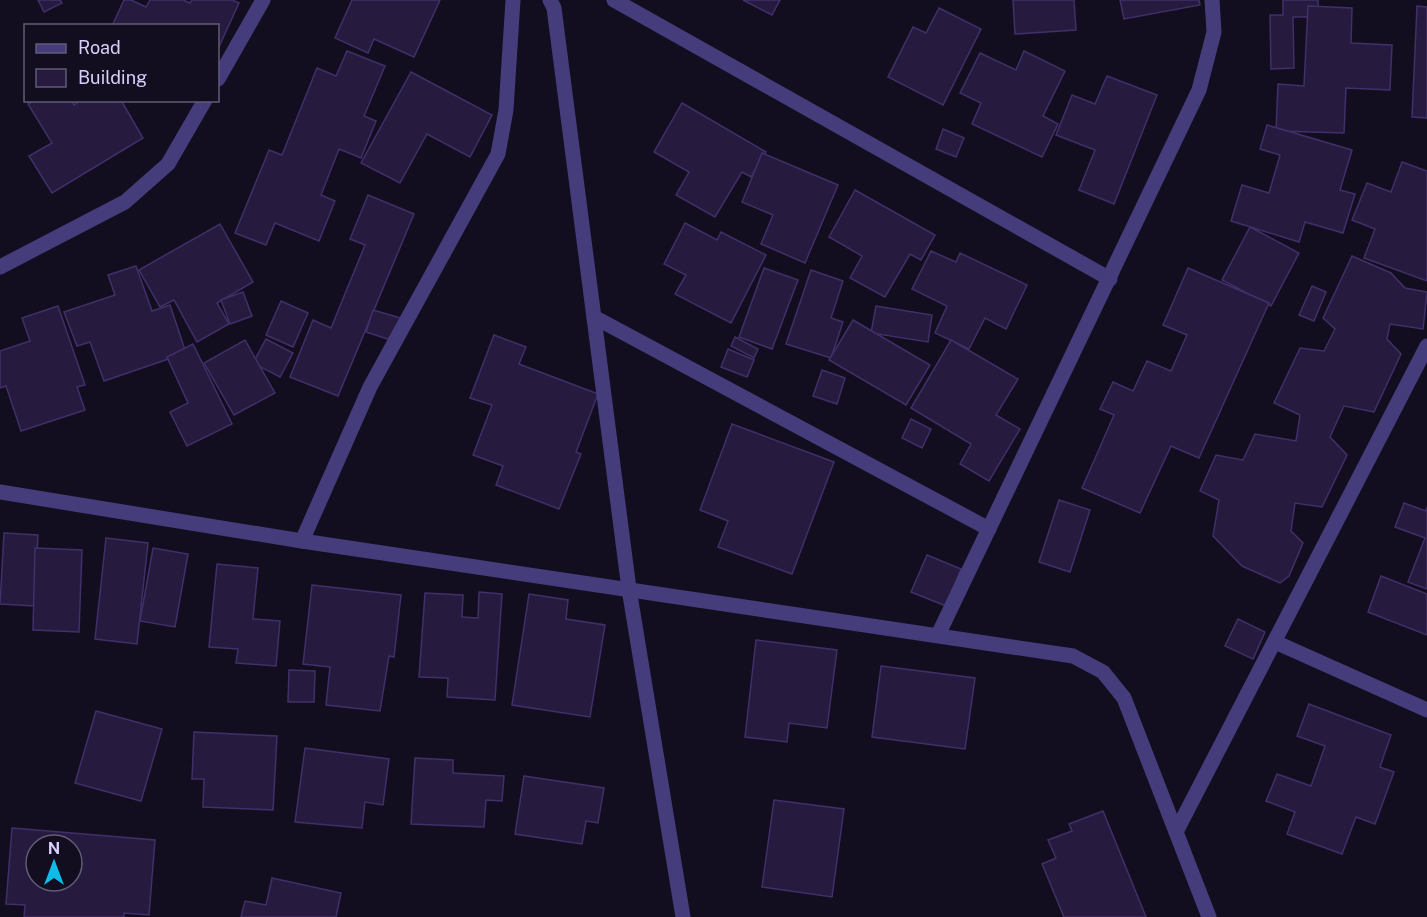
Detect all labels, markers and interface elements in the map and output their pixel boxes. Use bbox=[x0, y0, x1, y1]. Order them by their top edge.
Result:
legend bbox=[24, 24, 219, 102]
text: Road bbox=[78, 37, 121, 58]
text: Building bbox=[78, 67, 147, 88]
north arrow bbox=[24, 833, 84, 893]
text: N bbox=[48, 839, 60, 858]

